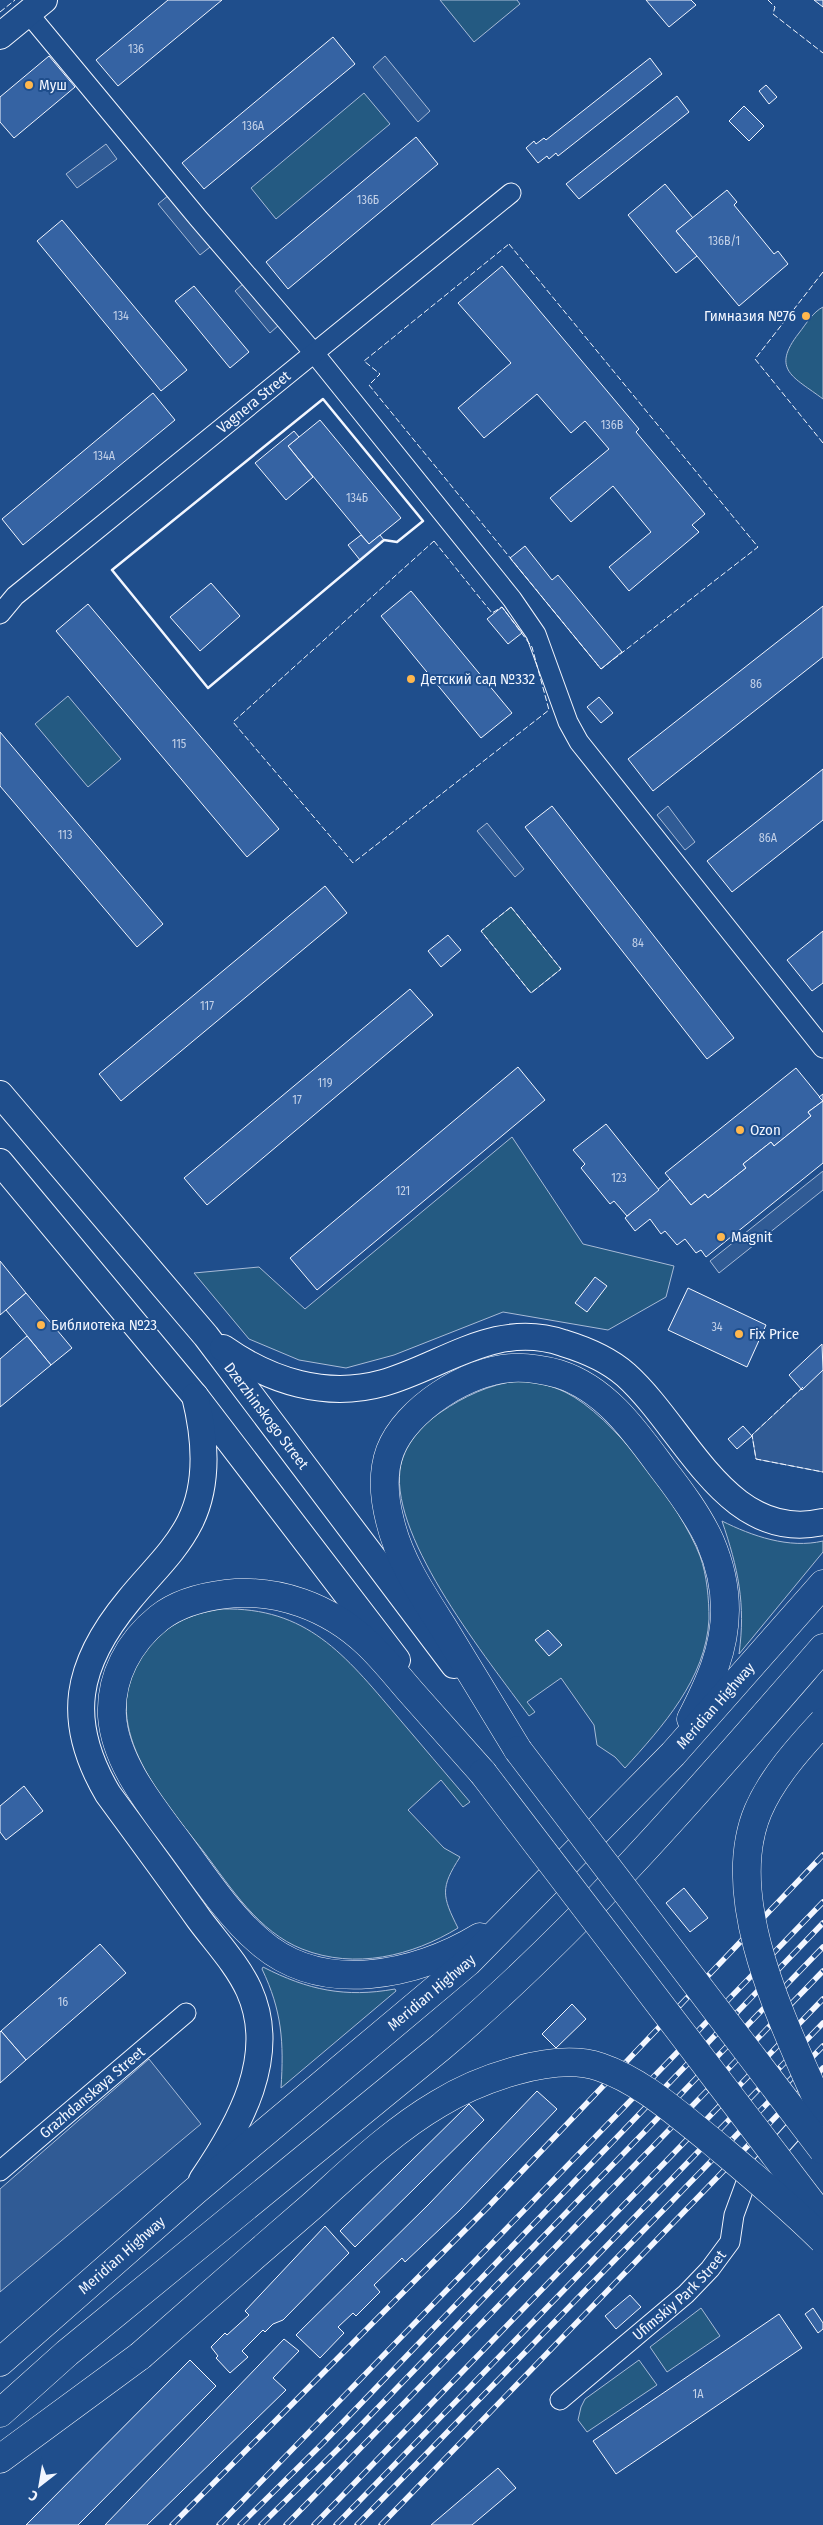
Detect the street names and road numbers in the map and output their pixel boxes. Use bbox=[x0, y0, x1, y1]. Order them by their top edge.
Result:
street label: Vagnera Street bbox=[213, 367, 294, 437]
street label: Dzerzhinskogo Street bbox=[220, 1359, 312, 1473]
street label: Meridian Highway bbox=[673, 1659, 759, 1753]
street label: Meridian Highway bbox=[384, 1951, 479, 2035]
street label: Grazhdanskaya Street bbox=[36, 2043, 149, 2142]
street label: Meridian Highway bbox=[75, 2212, 169, 2298]
street label: Ufimskiy Park Street bbox=[629, 2247, 730, 2344]

